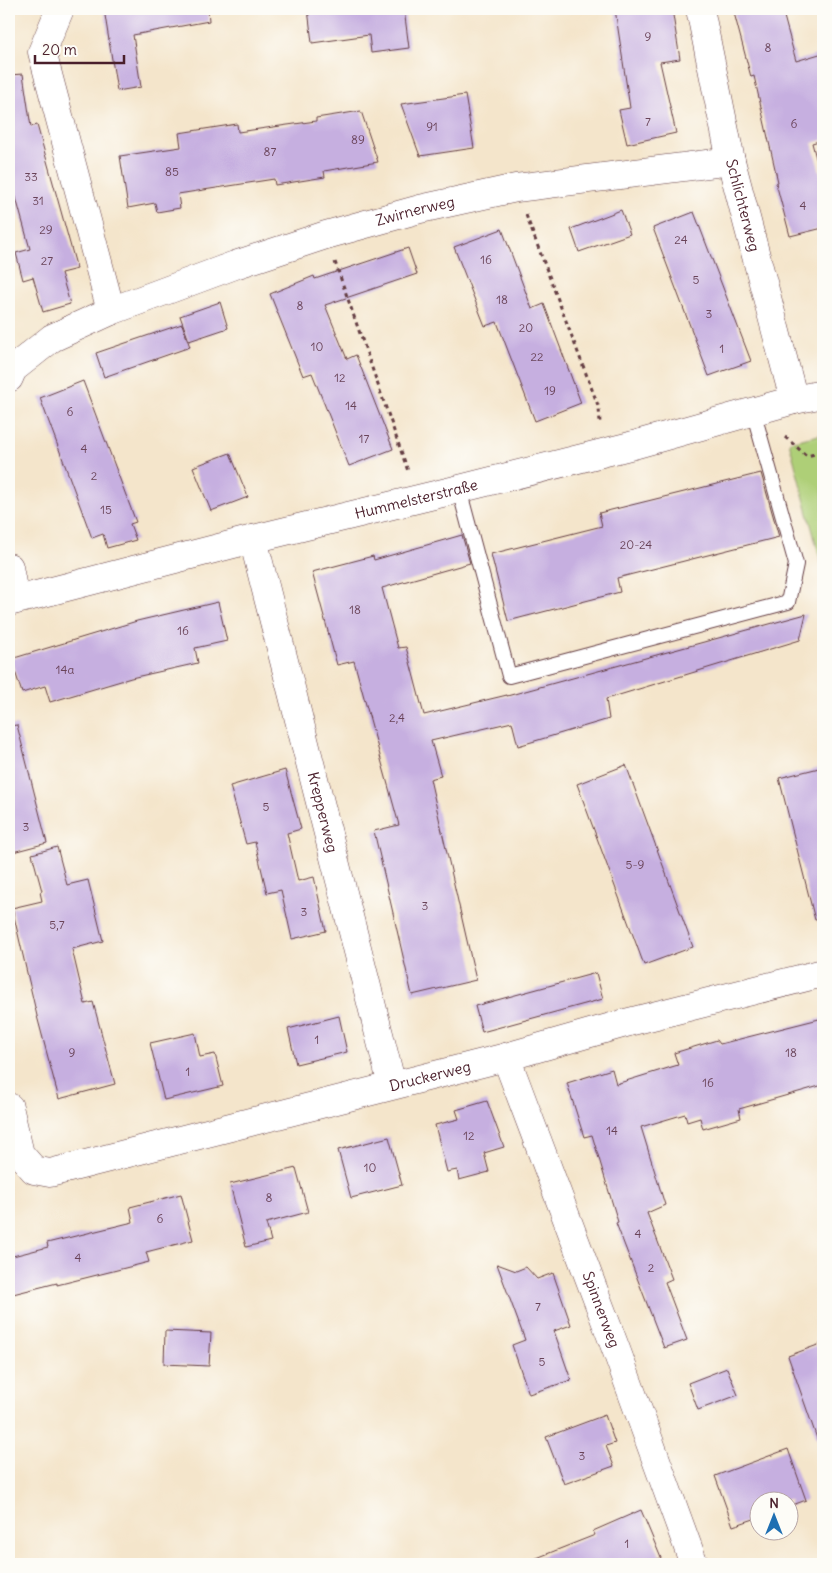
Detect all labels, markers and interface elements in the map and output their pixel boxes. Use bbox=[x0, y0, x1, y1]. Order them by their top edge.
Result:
house number: 9 bbox=[645, 29, 652, 44]
scale bar bbox=[35, 32, 124, 64]
text: 20 m bbox=[42, 40, 77, 59]
house number: 8 bbox=[765, 40, 772, 55]
house number: 7 bbox=[645, 114, 651, 129]
house number: 6 bbox=[791, 116, 798, 131]
house number: 91 bbox=[426, 119, 438, 134]
house number: 89 bbox=[351, 132, 365, 147]
house number: 87 bbox=[264, 144, 277, 159]
street label: Schlichterweg bbox=[722, 157, 764, 254]
house number: 85 bbox=[165, 164, 179, 179]
house number: 33 bbox=[24, 169, 38, 184]
street label: Zwirnerweg bbox=[374, 192, 456, 230]
house number: 31 bbox=[32, 193, 44, 208]
house number: 4 bbox=[800, 198, 807, 213]
house number: 29 bbox=[39, 222, 53, 237]
house number: 24 bbox=[674, 232, 688, 247]
house number: 16 bbox=[480, 252, 492, 267]
house number: 27 bbox=[41, 253, 53, 268]
house number: 5 bbox=[693, 272, 700, 287]
house number: 18 bbox=[496, 292, 508, 307]
house number: 8 bbox=[297, 298, 304, 313]
house number: 3 bbox=[706, 306, 713, 321]
house number: 20 bbox=[519, 320, 533, 335]
house number: 10 bbox=[311, 339, 323, 354]
house number: 1 bbox=[720, 341, 724, 356]
house number: 22 bbox=[530, 349, 544, 364]
house number: 12 bbox=[334, 370, 346, 385]
house number: 19 bbox=[544, 383, 556, 398]
house number: 14 bbox=[345, 398, 357, 413]
house number: 6 bbox=[67, 404, 74, 419]
house number: 17 bbox=[359, 431, 369, 446]
house number: 4 bbox=[81, 441, 88, 456]
house number: 2 bbox=[91, 468, 98, 483]
street label: Hummelsterstraße bbox=[353, 475, 480, 523]
house number: 15 bbox=[100, 502, 112, 517]
house number: 20-24 bbox=[620, 537, 652, 552]
house number: 18 bbox=[349, 602, 361, 617]
house number: 16 bbox=[177, 623, 189, 638]
house number: 14a bbox=[56, 662, 74, 677]
house number: 2,4 bbox=[389, 710, 405, 725]
street label: Krepperweg bbox=[304, 770, 342, 855]
house number: 5 bbox=[263, 799, 270, 814]
house number: 3 bbox=[23, 819, 30, 834]
house number: 5-9 bbox=[626, 857, 644, 872]
house number: 3 bbox=[422, 898, 429, 913]
house number: 3 bbox=[301, 904, 308, 919]
house number: 5,7 bbox=[49, 917, 65, 932]
house number: 1 bbox=[315, 1032, 319, 1047]
house number: 9 bbox=[69, 1045, 76, 1060]
house number: 18 bbox=[785, 1045, 797, 1060]
street label: Druckerweg bbox=[387, 1056, 473, 1095]
house number: 1 bbox=[186, 1064, 190, 1079]
house number: 16 bbox=[702, 1075, 714, 1090]
house number: 14 bbox=[606, 1123, 618, 1138]
house number: 12 bbox=[463, 1128, 475, 1143]
house number: 10 bbox=[364, 1160, 376, 1175]
house number: 8 bbox=[266, 1190, 273, 1205]
house number: 6 bbox=[157, 1211, 164, 1226]
house number: 4 bbox=[635, 1226, 642, 1241]
house number: 4 bbox=[75, 1250, 82, 1265]
house number: 2 bbox=[648, 1260, 655, 1275]
street label: Spinnerweg bbox=[579, 1269, 625, 1350]
house number: 7 bbox=[535, 1299, 541, 1314]
house number: 5 bbox=[539, 1354, 546, 1369]
house number: 3 bbox=[579, 1448, 586, 1463]
north arrow bbox=[750, 1490, 800, 1540]
text: N bbox=[769, 1494, 779, 1512]
house number: 1 bbox=[625, 1536, 629, 1551]

